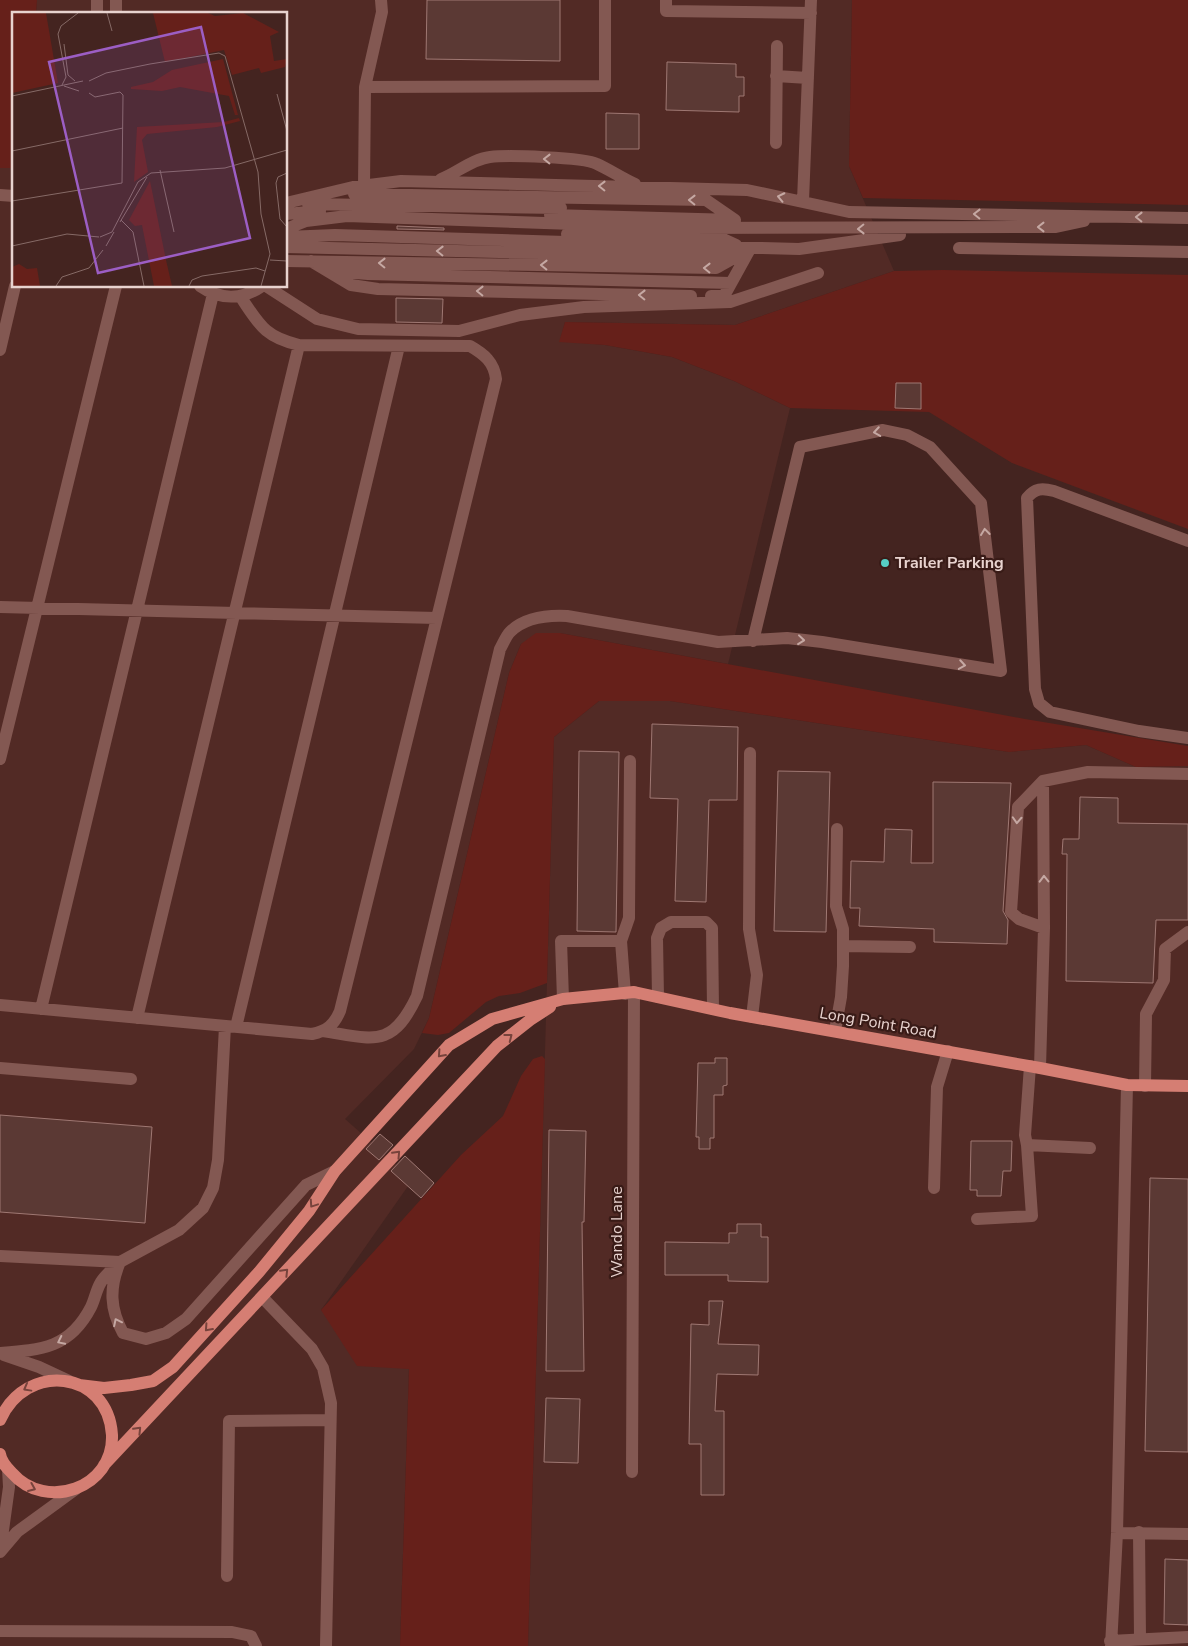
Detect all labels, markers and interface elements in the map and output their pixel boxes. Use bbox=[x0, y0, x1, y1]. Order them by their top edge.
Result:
inset map bbox=[12, 12, 288, 288]
one-way arrow bbox=[543, 153, 551, 164]
one-way arrow bbox=[597, 181, 605, 191]
one-way arrow bbox=[776, 192, 785, 203]
one-way arrow bbox=[688, 195, 696, 205]
one-way arrow bbox=[973, 209, 980, 219]
one-way arrow bbox=[1135, 212, 1143, 222]
one-way arrow bbox=[1037, 222, 1044, 232]
one-way arrow bbox=[857, 224, 864, 234]
one-way arrow bbox=[436, 246, 444, 256]
one-way arrow bbox=[378, 258, 386, 268]
one-way arrow bbox=[540, 260, 548, 271]
one-way arrow bbox=[703, 263, 710, 273]
one-way arrow bbox=[476, 286, 484, 297]
one-way arrow bbox=[638, 289, 646, 300]
one-way arrow bbox=[872, 426, 881, 436]
one-way arrow bbox=[980, 528, 991, 536]
place label: Trailer Parking bbox=[895, 552, 1004, 574]
marker: Trailer Parking bbox=[879, 557, 891, 569]
one-way arrow bbox=[798, 634, 806, 645]
one-way arrow bbox=[957, 659, 966, 669]
one-way arrow bbox=[1011, 816, 1022, 824]
one-way arrow bbox=[1039, 875, 1049, 882]
street label: Long Point Road bbox=[818, 1002, 938, 1044]
one-way arrow bbox=[503, 1033, 512, 1042]
one-way arrow bbox=[438, 1049, 447, 1058]
one-way arrow bbox=[391, 1151, 400, 1160]
street label: Wando Lane bbox=[606, 1186, 628, 1278]
one-way arrow bbox=[310, 1198, 319, 1208]
one-way arrow bbox=[279, 1269, 288, 1278]
one-way arrow bbox=[113, 1318, 123, 1327]
one-way arrow bbox=[205, 1323, 214, 1332]
one-way arrow bbox=[57, 1335, 66, 1345]
one-way arrow bbox=[23, 1382, 32, 1392]
one-way arrow bbox=[133, 1426, 142, 1435]
one-way arrow bbox=[27, 1482, 36, 1492]

